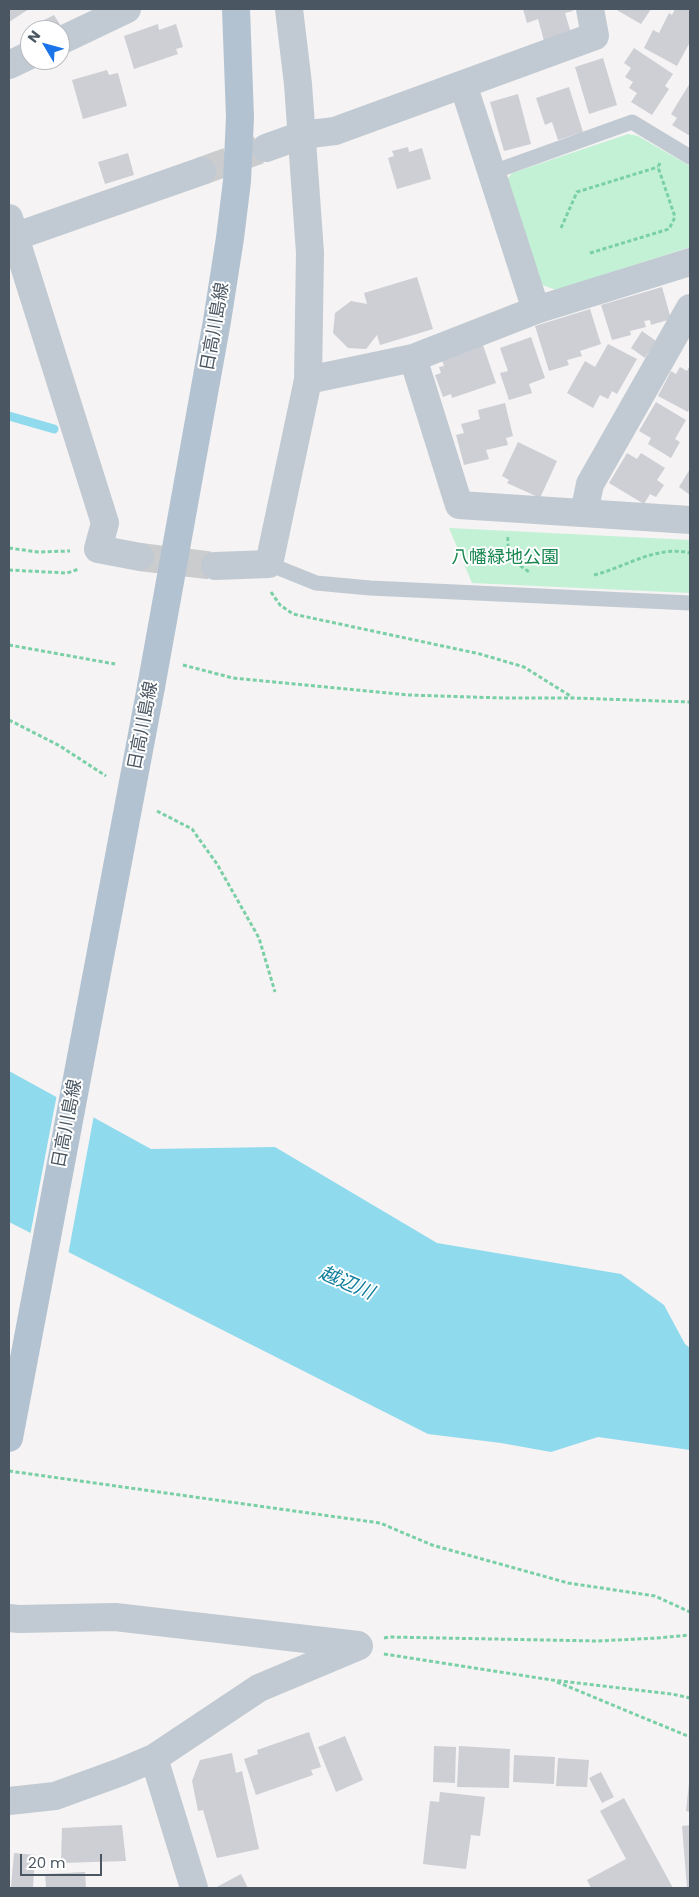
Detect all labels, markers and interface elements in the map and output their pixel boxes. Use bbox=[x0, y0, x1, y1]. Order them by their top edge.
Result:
north arrow bbox=[20, 20, 70, 70]
text: N bbox=[23, 26, 45, 47]
street label: 日高川島線 bbox=[198, 281, 234, 373]
park label: 八幡緑地公園 bbox=[451, 547, 559, 569]
street label: 日高川島線 bbox=[125, 680, 163, 772]
street label: 日高川島線 bbox=[49, 1078, 87, 1170]
water label: 越辺川 bbox=[315, 1262, 377, 1306]
scale bar bbox=[22, 1844, 105, 1876]
text: 20 m bbox=[28, 1852, 66, 1873]

